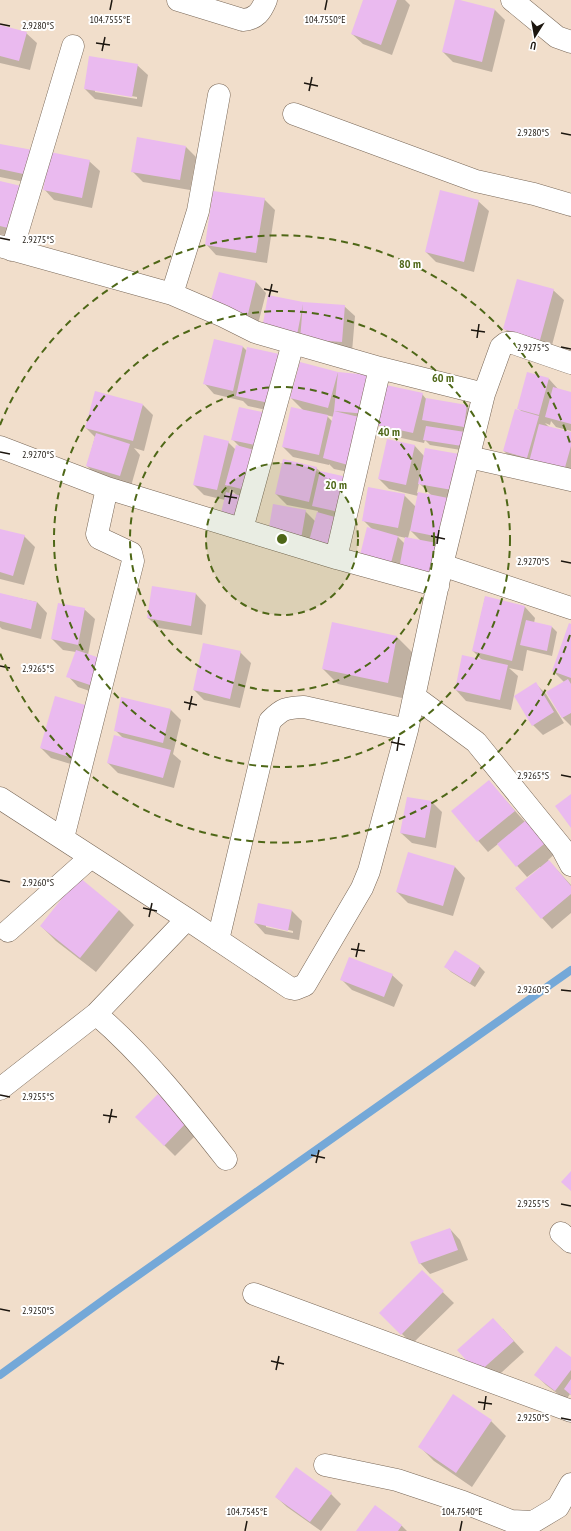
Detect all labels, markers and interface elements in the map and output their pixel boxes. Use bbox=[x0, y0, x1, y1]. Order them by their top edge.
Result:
text: 104.7555°E bbox=[90, 13, 131, 26]
text: 104.7550°E bbox=[305, 13, 346, 26]
north arrow bbox=[515, 16, 555, 56]
text: 2.9280°S bbox=[22, 19, 54, 32]
text: U bbox=[529, 38, 537, 53]
text: 2.9280°S bbox=[517, 126, 549, 139]
text: 2.9275°S bbox=[22, 233, 54, 246]
text: 80 m bbox=[399, 256, 421, 271]
text: 2.9275°S bbox=[517, 341, 549, 354]
text: 60 m bbox=[432, 370, 454, 385]
text: 40 m bbox=[378, 424, 400, 439]
text: 2.9270°S bbox=[22, 448, 54, 461]
text: 20 m bbox=[325, 477, 347, 492]
centre of rings bbox=[275, 532, 289, 546]
text: 2.9270°S bbox=[517, 555, 549, 568]
text: 2.9265°S bbox=[22, 662, 54, 675]
text: 2.9265°S bbox=[517, 769, 549, 782]
text: 2.9260°S bbox=[22, 876, 54, 889]
text: 2.9260°S bbox=[517, 983, 549, 996]
text: 2.9255°S bbox=[22, 1090, 54, 1103]
text: 2.9255°S bbox=[517, 1197, 549, 1210]
text: 2.9250°S bbox=[22, 1304, 54, 1317]
text: 2.9250°S bbox=[517, 1411, 549, 1424]
text: 104.7545°E bbox=[227, 1505, 268, 1518]
text: 104.7540°E bbox=[442, 1505, 483, 1518]

